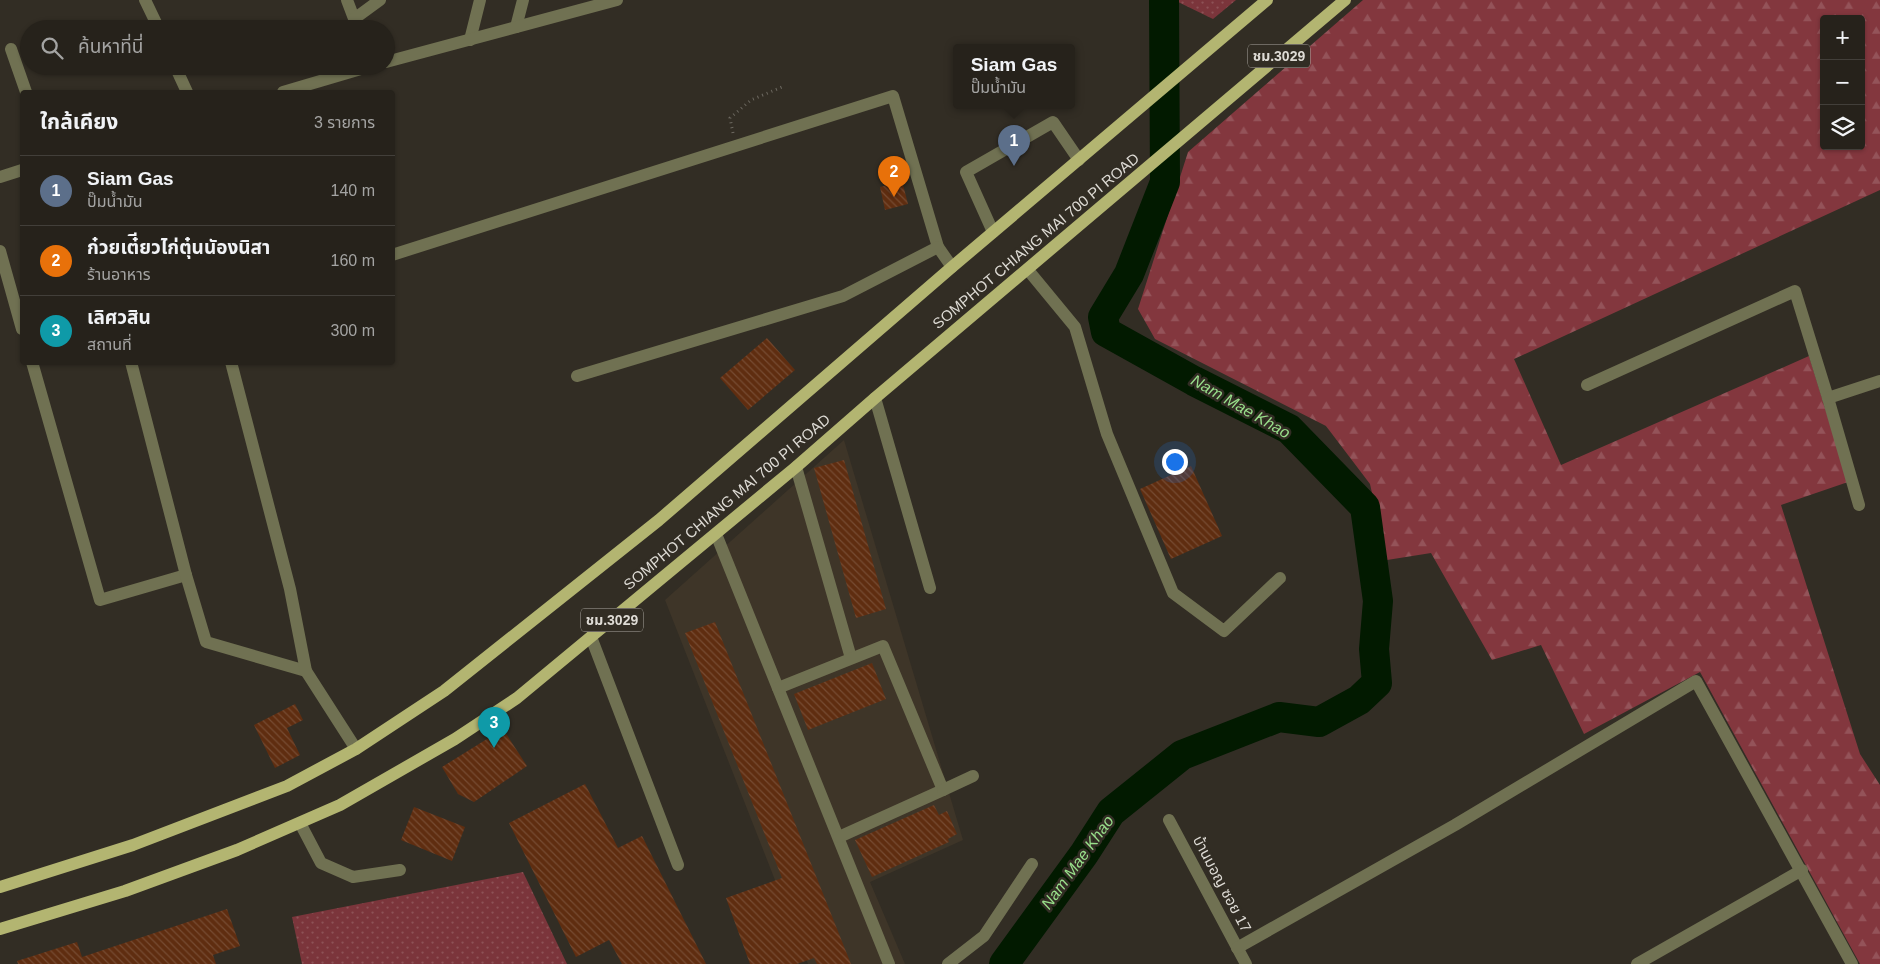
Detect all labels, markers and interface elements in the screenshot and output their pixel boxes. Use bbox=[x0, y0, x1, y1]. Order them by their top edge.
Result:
map controls bbox=[1820, 15, 1865, 150]
button: + bbox=[1820, 15, 1865, 60]
search box bbox=[20, 20, 395, 75]
icon: search bbox=[38, 34, 66, 62]
text: ค้นหาที่นี่ bbox=[78, 36, 143, 57]
popup bbox=[953, 44, 1075, 109]
road number: ชม.3029 bbox=[1248, 44, 1310, 68]
text: Siam Gas bbox=[971, 54, 1057, 75]
button: − bbox=[1820, 60, 1865, 105]
text: ปั๊มน้ำมัน bbox=[971, 79, 1026, 96]
button: layers bbox=[1820, 105, 1865, 150]
text: ใกล้เคียง bbox=[40, 110, 118, 133]
text: 3 รายการ bbox=[314, 114, 375, 131]
pin: 1 bbox=[998, 125, 1030, 166]
street label: SOMPHOT CHIANG MAI 700 PI ROAD bbox=[929, 149, 1142, 332]
pin: 2 bbox=[878, 156, 910, 197]
text: Siam Gas bbox=[87, 168, 174, 189]
text: 1 bbox=[52, 182, 60, 199]
text: 140 m bbox=[331, 182, 375, 199]
text: ปั๊มน้ำมัน bbox=[87, 193, 142, 210]
text: ก๋วยเต๋ียวไก่ตุ๋นนัองนิสา bbox=[87, 237, 270, 258]
text: 2 bbox=[52, 252, 60, 269]
text: 160 m bbox=[331, 252, 375, 269]
text: ร้านอาหาร bbox=[87, 266, 151, 283]
text: เลิศวสิน bbox=[87, 307, 151, 328]
text: 3 bbox=[52, 322, 60, 339]
text: 300 m bbox=[331, 322, 375, 339]
text: สถานที่ bbox=[87, 336, 132, 353]
water label: Nam Mae Khao bbox=[1188, 371, 1293, 442]
street label: SOMPHOT CHIANG MAI 700 PI ROAD bbox=[620, 410, 833, 593]
your location bbox=[1162, 449, 1188, 475]
road number: ชม.3029 bbox=[581, 608, 643, 632]
pin: 3 bbox=[478, 707, 510, 748]
water label: Nam Mae Khao bbox=[1038, 812, 1117, 912]
street label: บ้านมอญ ซอย 17 bbox=[1190, 833, 1255, 935]

